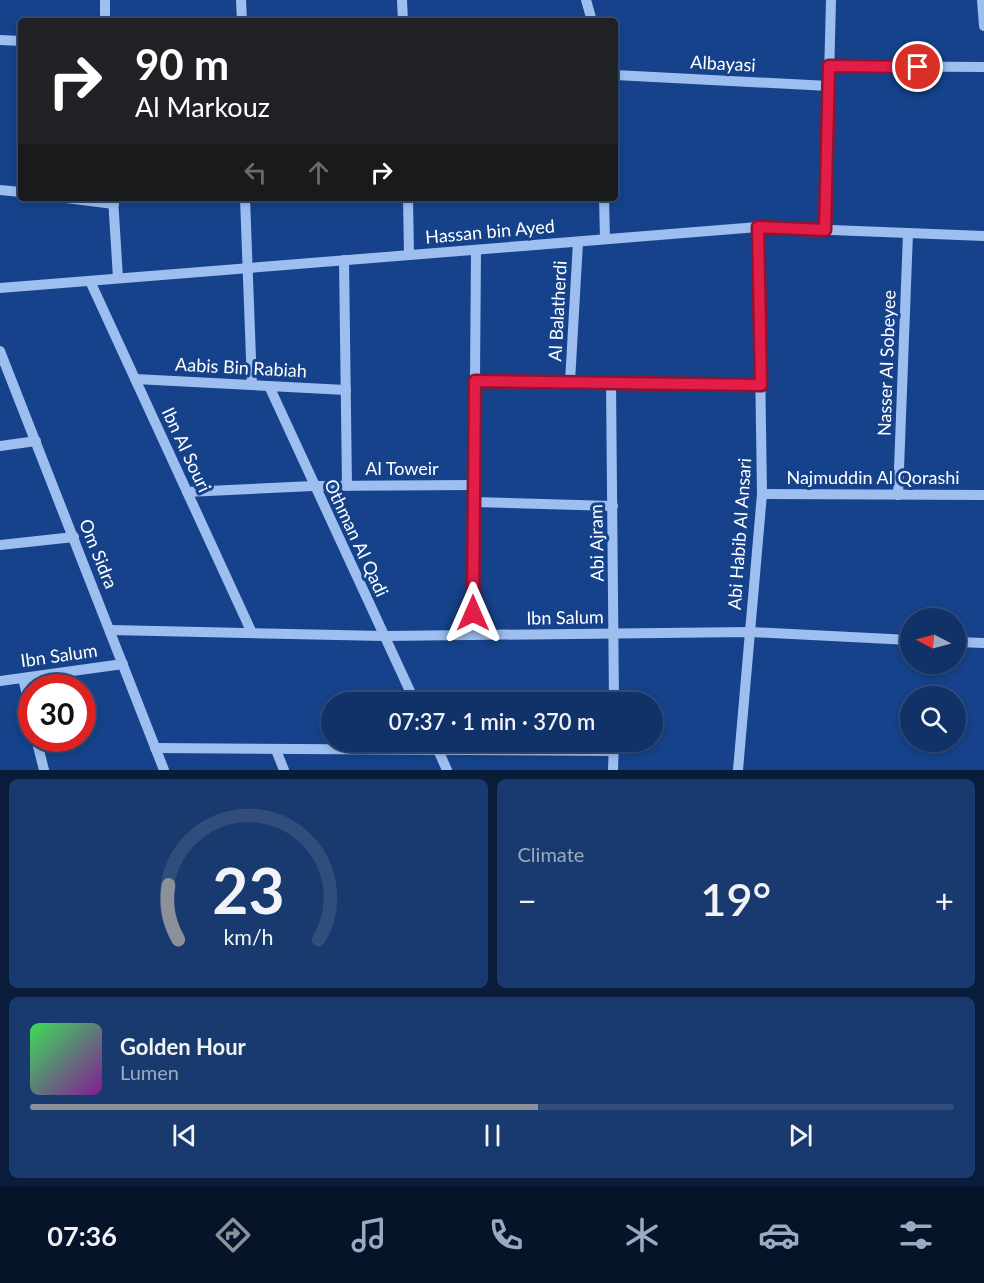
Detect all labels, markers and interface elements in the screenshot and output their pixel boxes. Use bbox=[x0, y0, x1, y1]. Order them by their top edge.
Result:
text: 90 m bbox=[135, 39, 229, 89]
pin bbox=[892, 41, 943, 92]
icon: right bbox=[36, 42, 114, 120]
street label: Albayasi bbox=[690, 50, 756, 76]
icon: arrive bbox=[901, 50, 934, 83]
text: Al Markouz bbox=[135, 90, 270, 123]
icon: left bbox=[239, 156, 272, 189]
icon: ahead bbox=[302, 156, 335, 189]
icon: right bbox=[365, 156, 398, 189]
street label: Hassan bin Ayed bbox=[424, 214, 556, 248]
street label: Al Balatherdi bbox=[543, 260, 571, 362]
street label: Nasser Al Sobeyee bbox=[872, 290, 900, 436]
street label: Aabis Bin Rabiah bbox=[175, 353, 307, 381]
street label: Ibn Al Souri bbox=[158, 404, 216, 495]
street label: Al Toweir bbox=[365, 457, 439, 479]
street label: Abi Habib Al Ansari bbox=[723, 457, 755, 611]
street label: Najmuddin Al Qorashi bbox=[786, 466, 960, 488]
street label: Othman Al Qadi bbox=[320, 475, 394, 600]
street label: Abi Ajram bbox=[584, 504, 608, 582]
street label: Om Sidra bbox=[75, 516, 123, 592]
position arrow bbox=[441, 581, 505, 645]
street label: Ibn Salum bbox=[526, 605, 604, 629]
north arrow bbox=[900, 608, 966, 674]
map controls bbox=[900, 608, 966, 752]
street label: Ibn Salum bbox=[19, 639, 99, 671]
speed limit sign: 30 bbox=[18, 674, 96, 752]
button: search bbox=[900, 686, 966, 752]
text: 07:37 · 1 min · 370 m bbox=[389, 708, 595, 735]
text: Climate bbox=[518, 842, 584, 866]
text: 23 bbox=[212, 852, 284, 927]
text: 19° bbox=[700, 872, 771, 926]
text: − bbox=[518, 880, 537, 920]
text: + bbox=[935, 880, 954, 920]
text: km/h bbox=[223, 925, 273, 951]
text: Golden Hour bbox=[120, 1033, 246, 1060]
text: Lumen bbox=[120, 1060, 179, 1084]
icon: previous bbox=[168, 1119, 201, 1152]
icon: pause bbox=[476, 1119, 509, 1152]
icon: next bbox=[784, 1119, 817, 1152]
icon: directions bbox=[212, 1214, 254, 1256]
icon: music bbox=[348, 1214, 390, 1256]
icon: phone bbox=[485, 1214, 527, 1256]
icon: climate bbox=[621, 1214, 663, 1256]
icon: car bbox=[758, 1214, 800, 1256]
icon: filters bbox=[895, 1214, 937, 1256]
text: 07:36 bbox=[47, 1219, 117, 1252]

